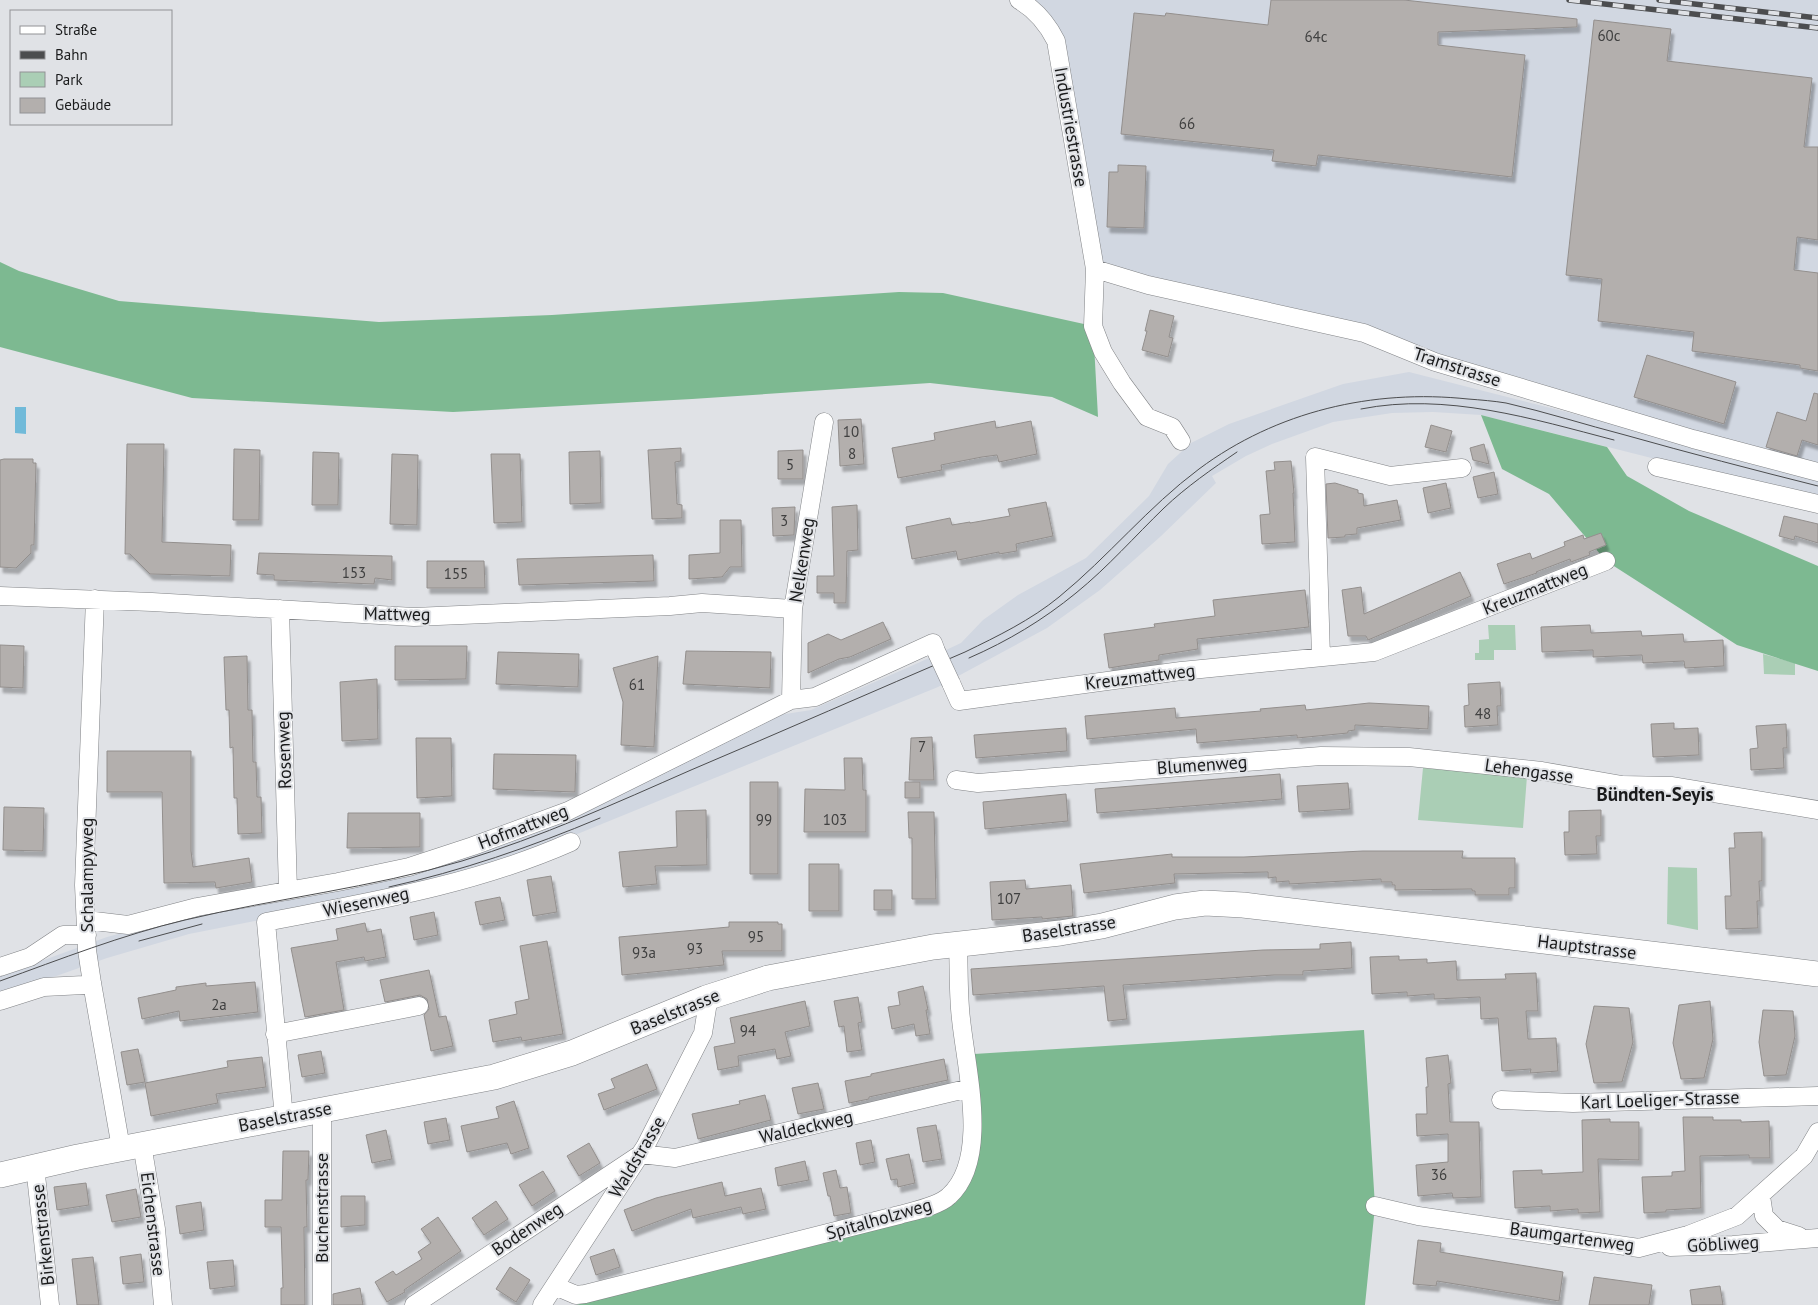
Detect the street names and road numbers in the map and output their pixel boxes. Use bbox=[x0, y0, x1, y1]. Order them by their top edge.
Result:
street label: Industriestrasse bbox=[1050, 65, 1093, 189]
street label: Tramstrasse bbox=[1410, 342, 1504, 391]
street label: Nelkenweg bbox=[783, 516, 820, 604]
street label: Kreuzmattweg bbox=[1479, 557, 1591, 620]
street label: Mattweg bbox=[363, 601, 431, 626]
street label: Kreuzmattweg bbox=[1084, 658, 1196, 695]
street label: Rosenweg bbox=[271, 711, 296, 789]
street label: Blumenweg bbox=[1156, 750, 1248, 779]
street label: Lehengasse bbox=[1483, 753, 1575, 788]
street label: Hofmattweg bbox=[475, 799, 571, 854]
street label: Schalampyweg bbox=[75, 818, 98, 932]
street label: Wiesenweg bbox=[321, 881, 411, 922]
street label: Baselstrasse bbox=[1020, 910, 1117, 947]
street label: Hauptstrasse bbox=[1536, 929, 1638, 964]
street label: Baselstrasse bbox=[627, 983, 723, 1040]
street label: Karl Loeliger-Strasse bbox=[1580, 1085, 1740, 1114]
street label: Baselstrasse bbox=[236, 1096, 333, 1137]
street label: Waldeckweg bbox=[757, 1105, 855, 1148]
street label: Waldstrasse bbox=[603, 1112, 670, 1202]
street label: Buchenstrasse bbox=[310, 1153, 333, 1263]
street label: Eichenstrasse bbox=[136, 1171, 171, 1277]
street label: Birkenstrasse bbox=[26, 1183, 59, 1287]
street label: Spitalholzweg bbox=[823, 1192, 934, 1245]
street label: Bodenweg bbox=[487, 1197, 567, 1261]
street label: Baumgartenweg bbox=[1508, 1216, 1636, 1257]
street label: Göbliweg bbox=[1686, 1230, 1760, 1257]

